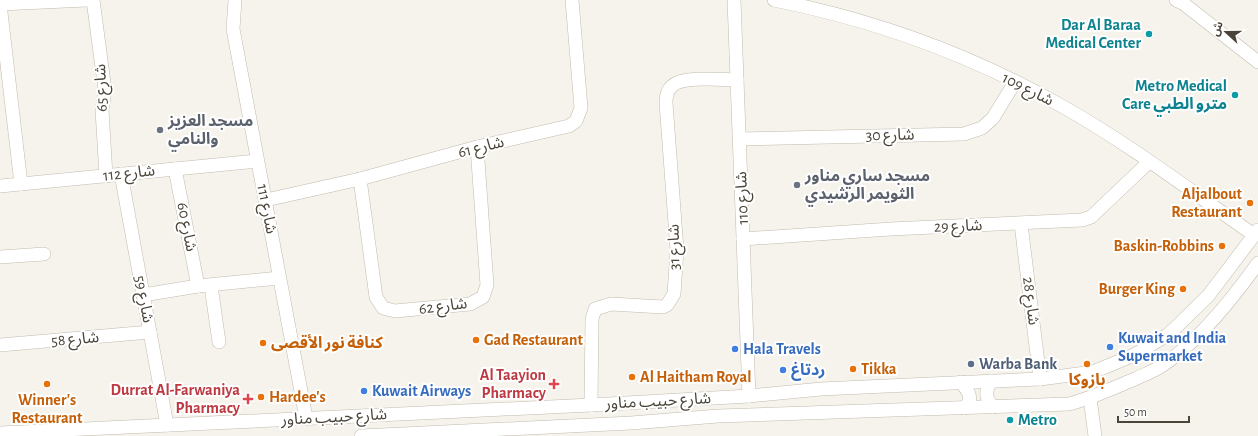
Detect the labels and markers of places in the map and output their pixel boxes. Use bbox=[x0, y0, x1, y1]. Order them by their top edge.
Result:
place label: Dar Al Baraa Medical Center bbox=[1046, 17, 1141, 51]
marker: Dar Al Baraa Medical Center bbox=[1144, 29, 1154, 39]
place label: Metro Medical Care مترو الطبي bbox=[1122, 78, 1227, 117]
marker: Metro Medical Care مترو الطبي bbox=[1230, 90, 1240, 100]
place label: مسجد العزيز والنامي bbox=[167, 113, 253, 152]
marker: مسجد العزيز والنامي bbox=[155, 125, 165, 135]
place label: مسجد ساري مناور الثويمر الرشيدي bbox=[804, 168, 930, 207]
marker: مسجد ساري مناور الثويمر الرشيدي bbox=[792, 180, 802, 190]
place label: Aljalbout Restaurant bbox=[1171, 186, 1243, 220]
marker: Aljalbout Restaurant bbox=[1245, 198, 1255, 208]
place label: Baskin-Robbins bbox=[1114, 238, 1214, 254]
marker: Baskin-Robbins bbox=[1217, 241, 1227, 251]
place label: Burger King bbox=[1099, 281, 1176, 297]
marker: Burger King bbox=[1178, 284, 1188, 294]
place label: Kuwait and India Supermarket bbox=[1118, 330, 1227, 364]
place label: Gad Restaurant bbox=[484, 332, 583, 348]
place label: كنافة نور الأقصى bbox=[271, 334, 383, 352]
marker: Gad Restaurant bbox=[471, 335, 481, 345]
marker: كنافة نور الأقصى bbox=[258, 338, 268, 348]
place label: Hala Travels bbox=[743, 341, 821, 357]
marker: Kuwait and India Supermarket bbox=[1105, 342, 1115, 352]
marker: Hala Travels bbox=[730, 344, 740, 354]
place label: Warba Bank bbox=[979, 356, 1057, 372]
marker: Warba Bank bbox=[966, 359, 976, 369]
marker: بازوكا bbox=[1082, 359, 1092, 369]
place label: ردتاغ bbox=[791, 361, 825, 381]
place label: Tikka bbox=[861, 361, 897, 377]
marker: Tikka bbox=[848, 364, 858, 374]
marker: ردتاغ bbox=[778, 365, 788, 375]
place label: Al Taayion Pharmacy bbox=[480, 367, 547, 402]
place label: Al Haitham Royal bbox=[640, 369, 751, 386]
marker: Al Haitham Royal bbox=[627, 372, 637, 382]
place label: بازوكا bbox=[1068, 372, 1106, 389]
marker: Winner's Restaurant bbox=[42, 379, 52, 389]
marker: Al Taayion Pharmacy bbox=[549, 379, 559, 389]
place label: Durrat Al-Farwaniya Pharmacy bbox=[110, 382, 241, 417]
place label: Kuwait Airways bbox=[372, 383, 471, 400]
marker: Kuwait Airways bbox=[359, 386, 369, 396]
place label: Hardee's bbox=[269, 389, 326, 405]
place label: Winner's Restaurant bbox=[12, 392, 83, 426]
marker: Hardee's bbox=[256, 392, 266, 402]
marker: Durrat Al-Farwaniya Pharmacy bbox=[243, 394, 253, 404]
place label: Metro bbox=[1018, 412, 1057, 428]
marker: Metro bbox=[1005, 415, 1015, 425]

